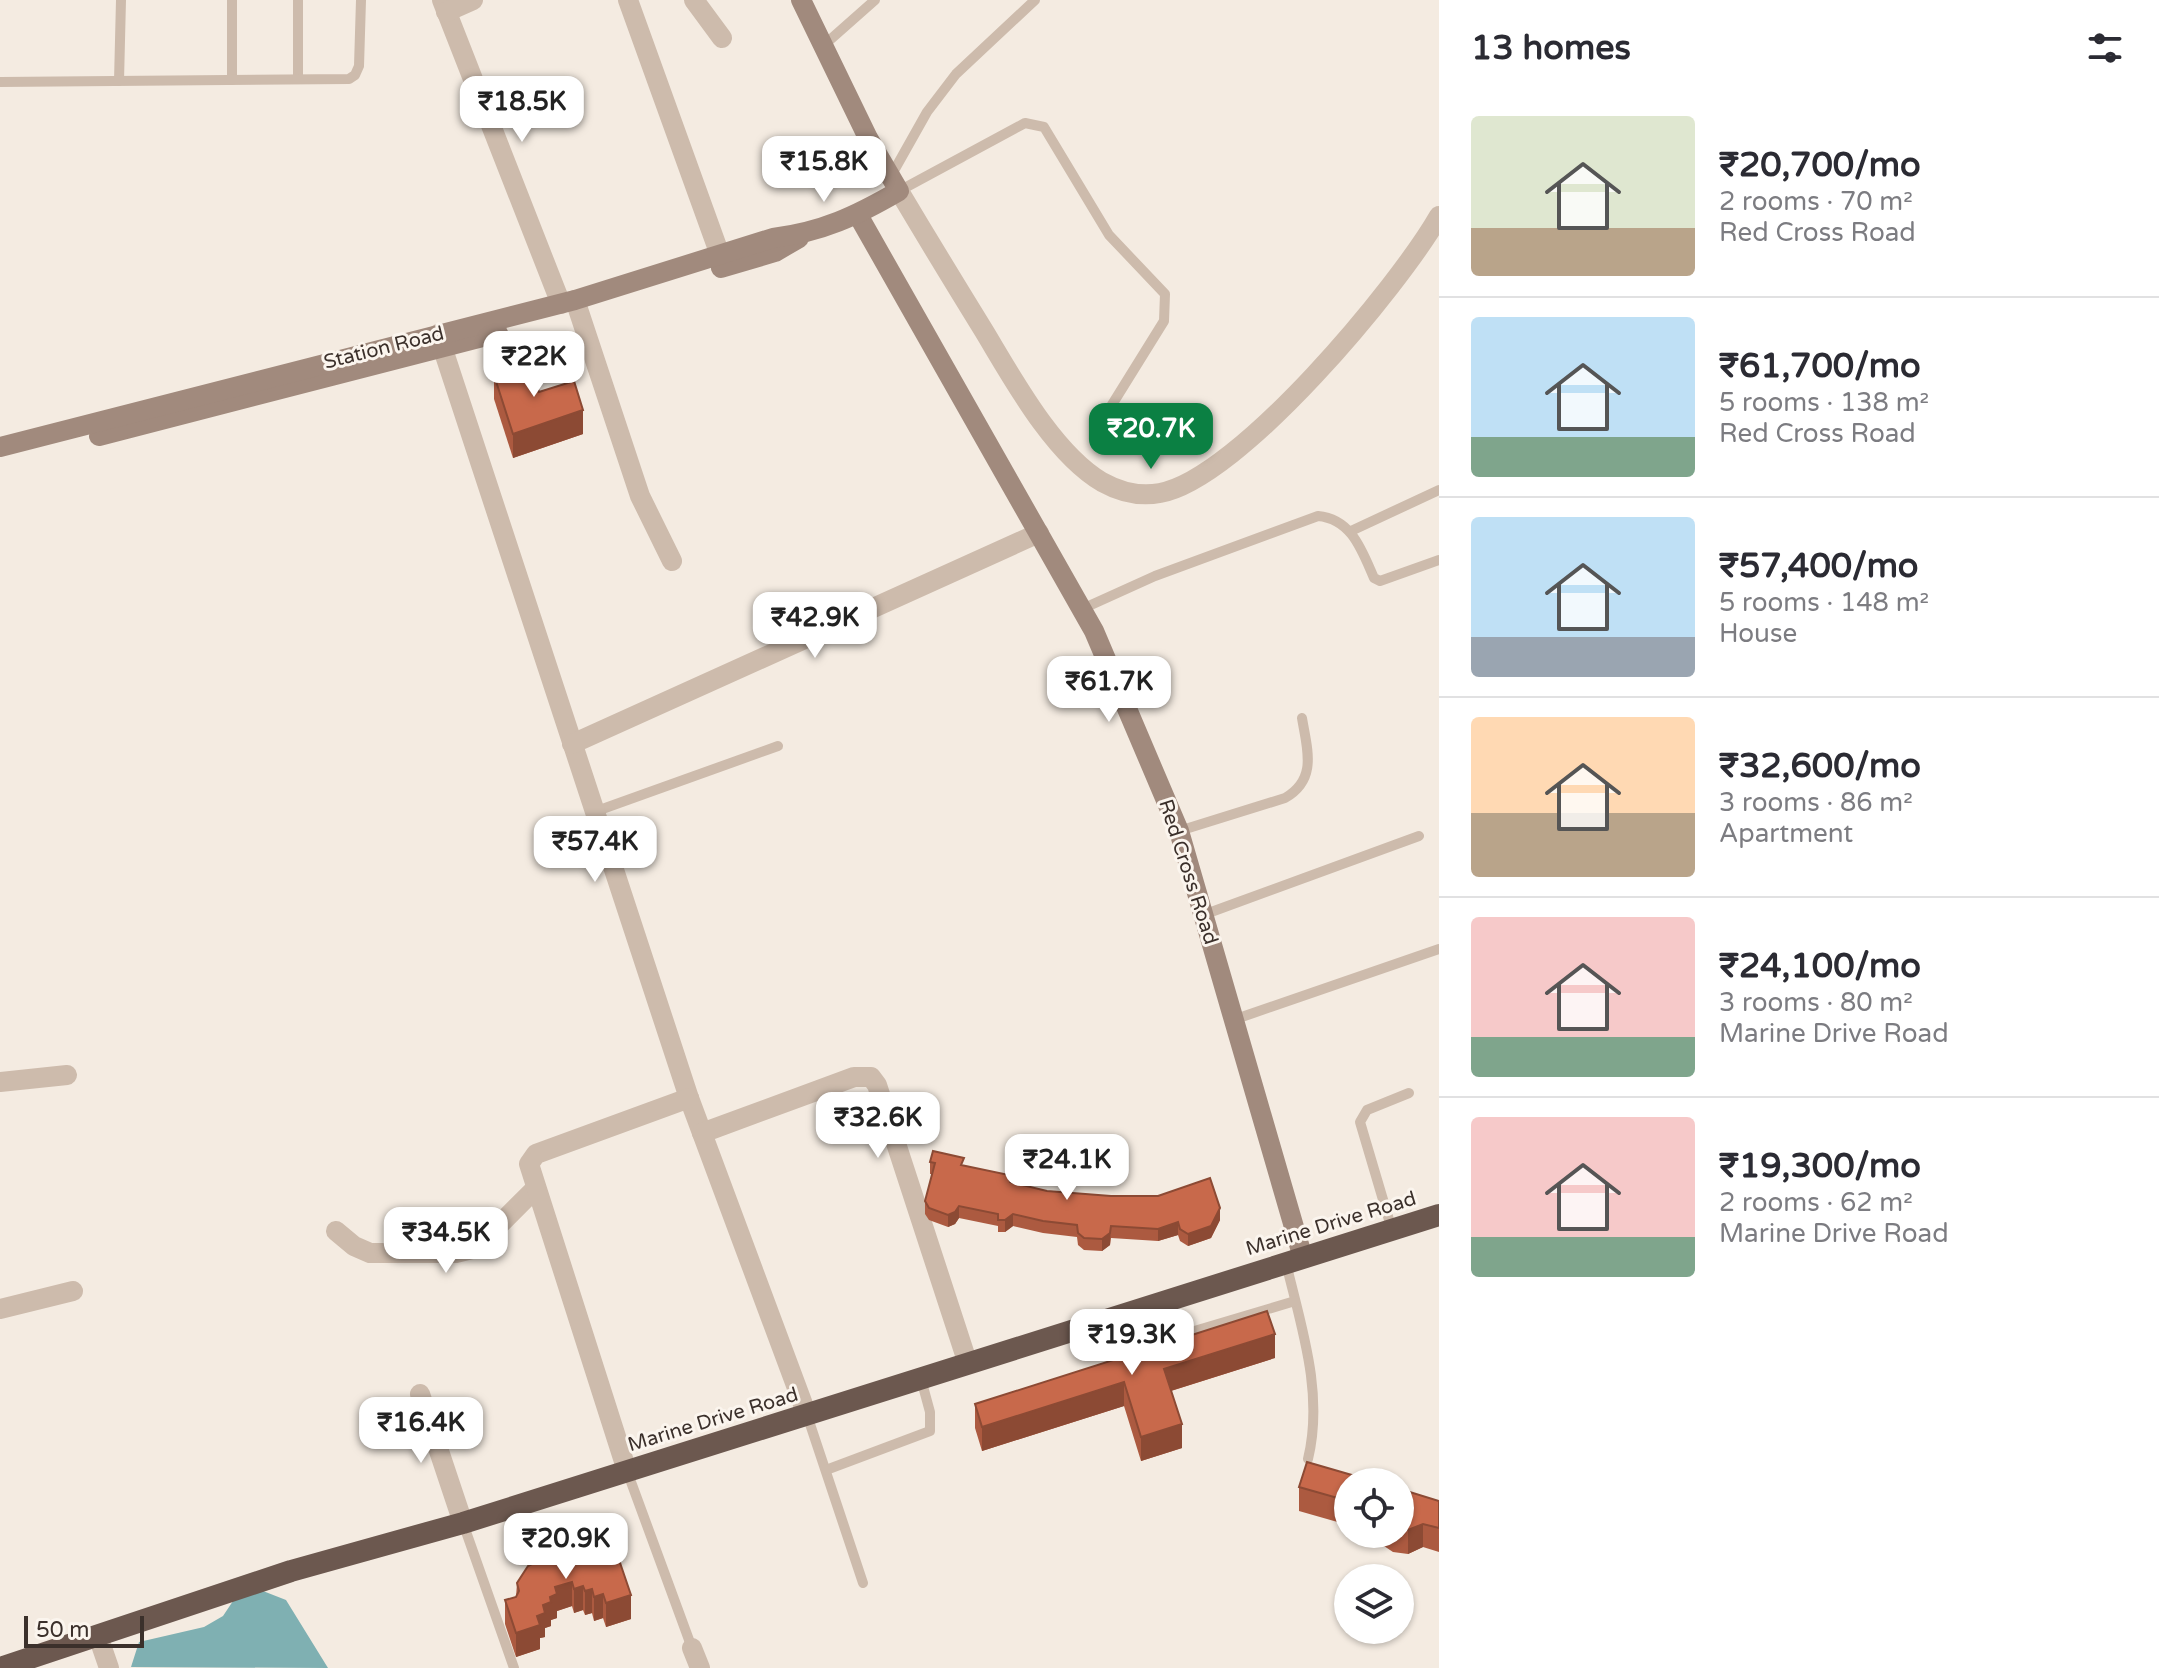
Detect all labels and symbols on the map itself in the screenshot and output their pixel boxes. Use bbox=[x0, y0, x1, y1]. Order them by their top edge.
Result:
pin: ₹18.5K bbox=[457, 76, 587, 144]
pin: ₹15.8K bbox=[759, 136, 889, 204]
street label: Station Road bbox=[321, 321, 447, 375]
pin: ₹22K bbox=[487, 331, 581, 399]
pin: ₹20.7K bbox=[1086, 403, 1216, 471]
pin: ₹42.9K bbox=[750, 592, 880, 660]
pin: ₹61.7K bbox=[1044, 656, 1174, 724]
street label: Red Cross Road bbox=[1153, 796, 1223, 948]
pin: ₹57.4K bbox=[530, 816, 660, 884]
pin: ₹32.6K bbox=[813, 1092, 943, 1160]
pin: ₹24.1K bbox=[1002, 1134, 1132, 1202]
street label: Marine Drive Road bbox=[1243, 1187, 1419, 1261]
pin: ₹34.5K bbox=[381, 1207, 511, 1275]
pin: ₹19.3K bbox=[1067, 1309, 1197, 1377]
street label: Marine Drive Road bbox=[625, 1383, 801, 1457]
pin: ₹16.4K bbox=[356, 1397, 486, 1465]
pin: ₹20.9K bbox=[501, 1513, 631, 1581]
scale bar bbox=[24, 1612, 144, 1648]

